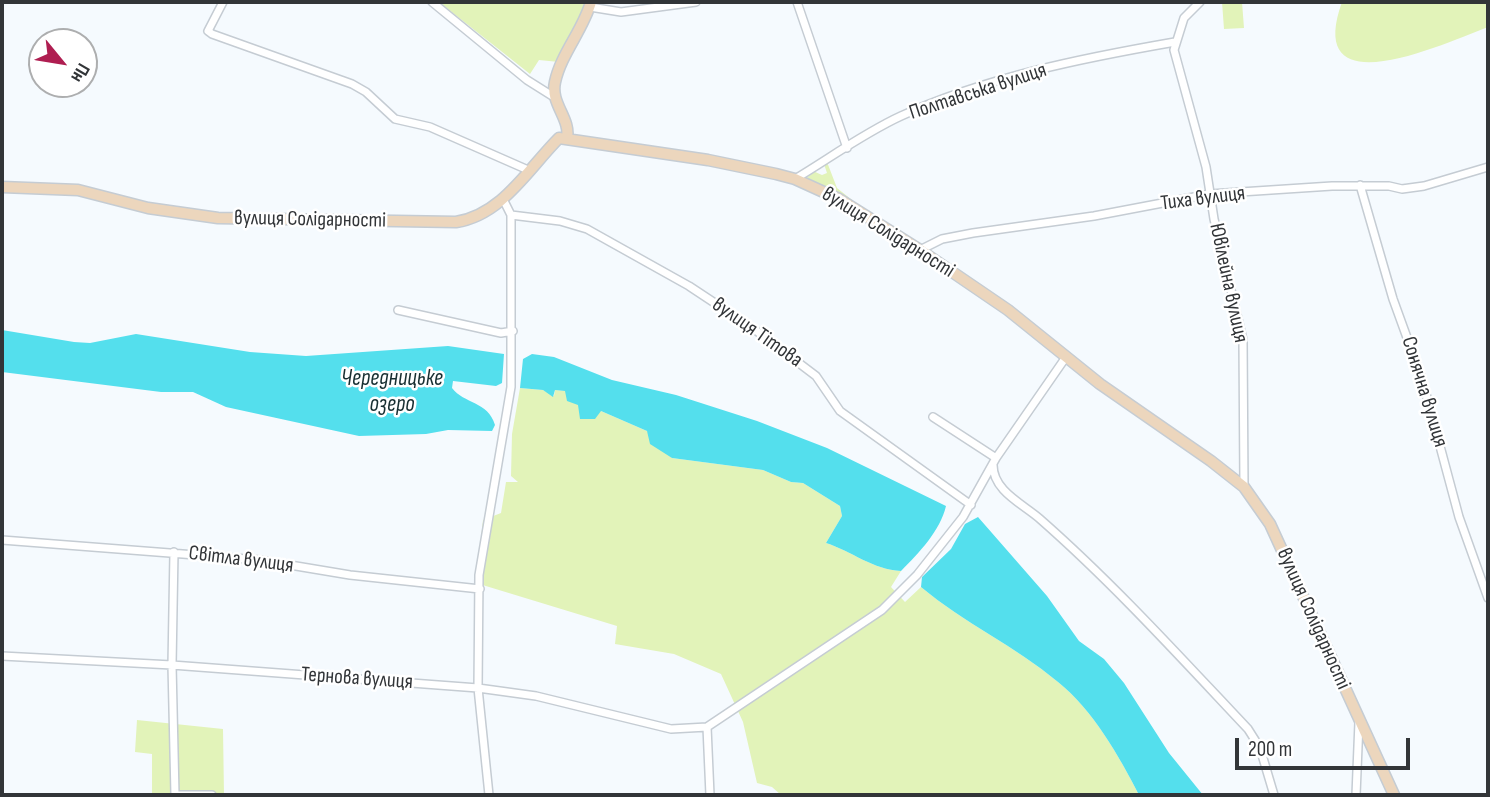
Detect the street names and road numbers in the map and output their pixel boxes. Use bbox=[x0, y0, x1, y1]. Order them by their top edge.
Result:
street label: Полтавська вулиця bbox=[906, 58, 1050, 126]
street label: Тиха вулиця bbox=[1159, 181, 1247, 217]
street label: вулиця Солідарності bbox=[817, 182, 959, 284]
street label: вулиця Солідарності bbox=[234, 206, 386, 234]
street label: Ювілейна вулиця bbox=[1203, 221, 1253, 345]
street label: вулиця Тітова bbox=[707, 293, 807, 373]
street label: Сонячна вулиця bbox=[1395, 334, 1453, 450]
street label: Світла вулиця bbox=[187, 541, 295, 579]
street label: вулиця Солідарності bbox=[1271, 545, 1355, 693]
street label: Тернова вулиця bbox=[300, 663, 414, 695]

